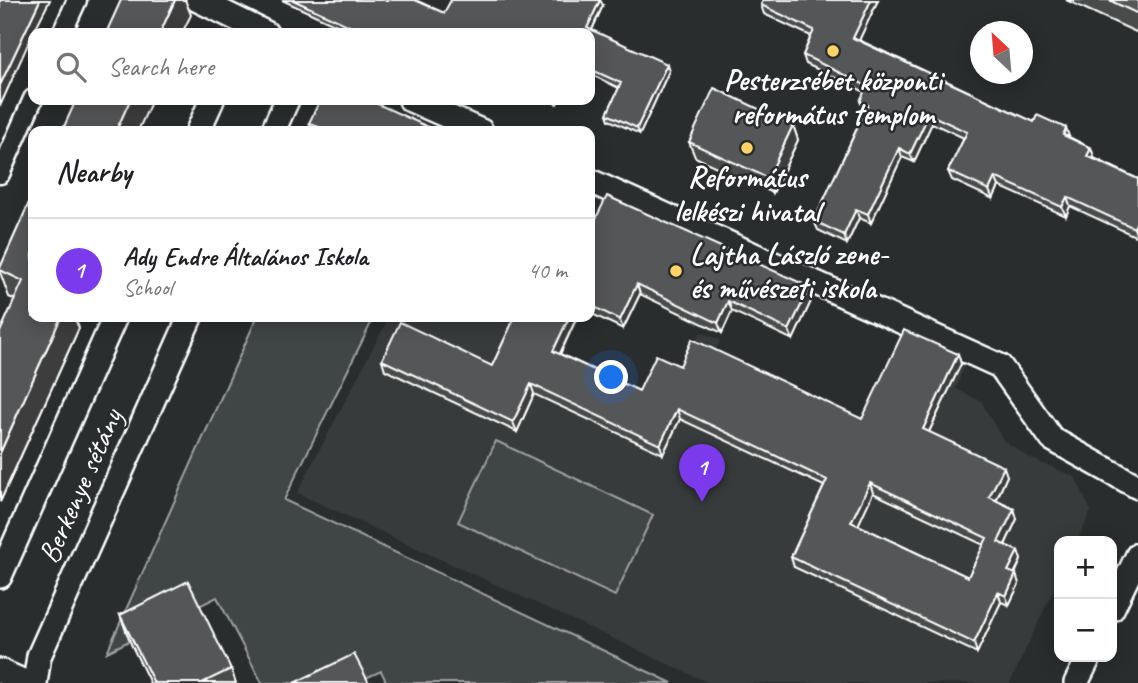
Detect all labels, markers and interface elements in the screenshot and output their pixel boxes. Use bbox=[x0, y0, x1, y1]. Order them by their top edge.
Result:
north arrow bbox=[970, 21, 1033, 84]
search box bbox=[28, 28, 595, 105]
marker: Pesterzsébet központi református templom bbox=[825, 43, 841, 59]
icon: search bbox=[52, 48, 90, 86]
text: Search here bbox=[108, 50, 214, 83]
place label: Pesterzsébet központi református templom bbox=[724, 61, 946, 133]
marker: Református lelkészi hivatal bbox=[739, 140, 755, 156]
text: Nearby bbox=[56, 153, 132, 191]
place label: Református lelkészi hivatal bbox=[674, 158, 825, 230]
place label: Lajtha László zene- és művészeti iskola bbox=[690, 235, 890, 307]
text: Ady Endre Általános Iskola bbox=[123, 240, 368, 273]
text: 1 bbox=[74, 256, 84, 285]
text: 40 m bbox=[528, 256, 567, 285]
marker: Lajtha László zene- és művészeti iskola bbox=[668, 263, 684, 279]
text: School bbox=[123, 273, 172, 302]
your location bbox=[594, 360, 628, 394]
street label: Berkenye sétány bbox=[29, 402, 131, 569]
pin: 1 bbox=[679, 444, 725, 502]
map controls bbox=[1054, 536, 1117, 662]
button: + bbox=[1054, 536, 1117, 599]
button: − bbox=[1054, 599, 1117, 662]

